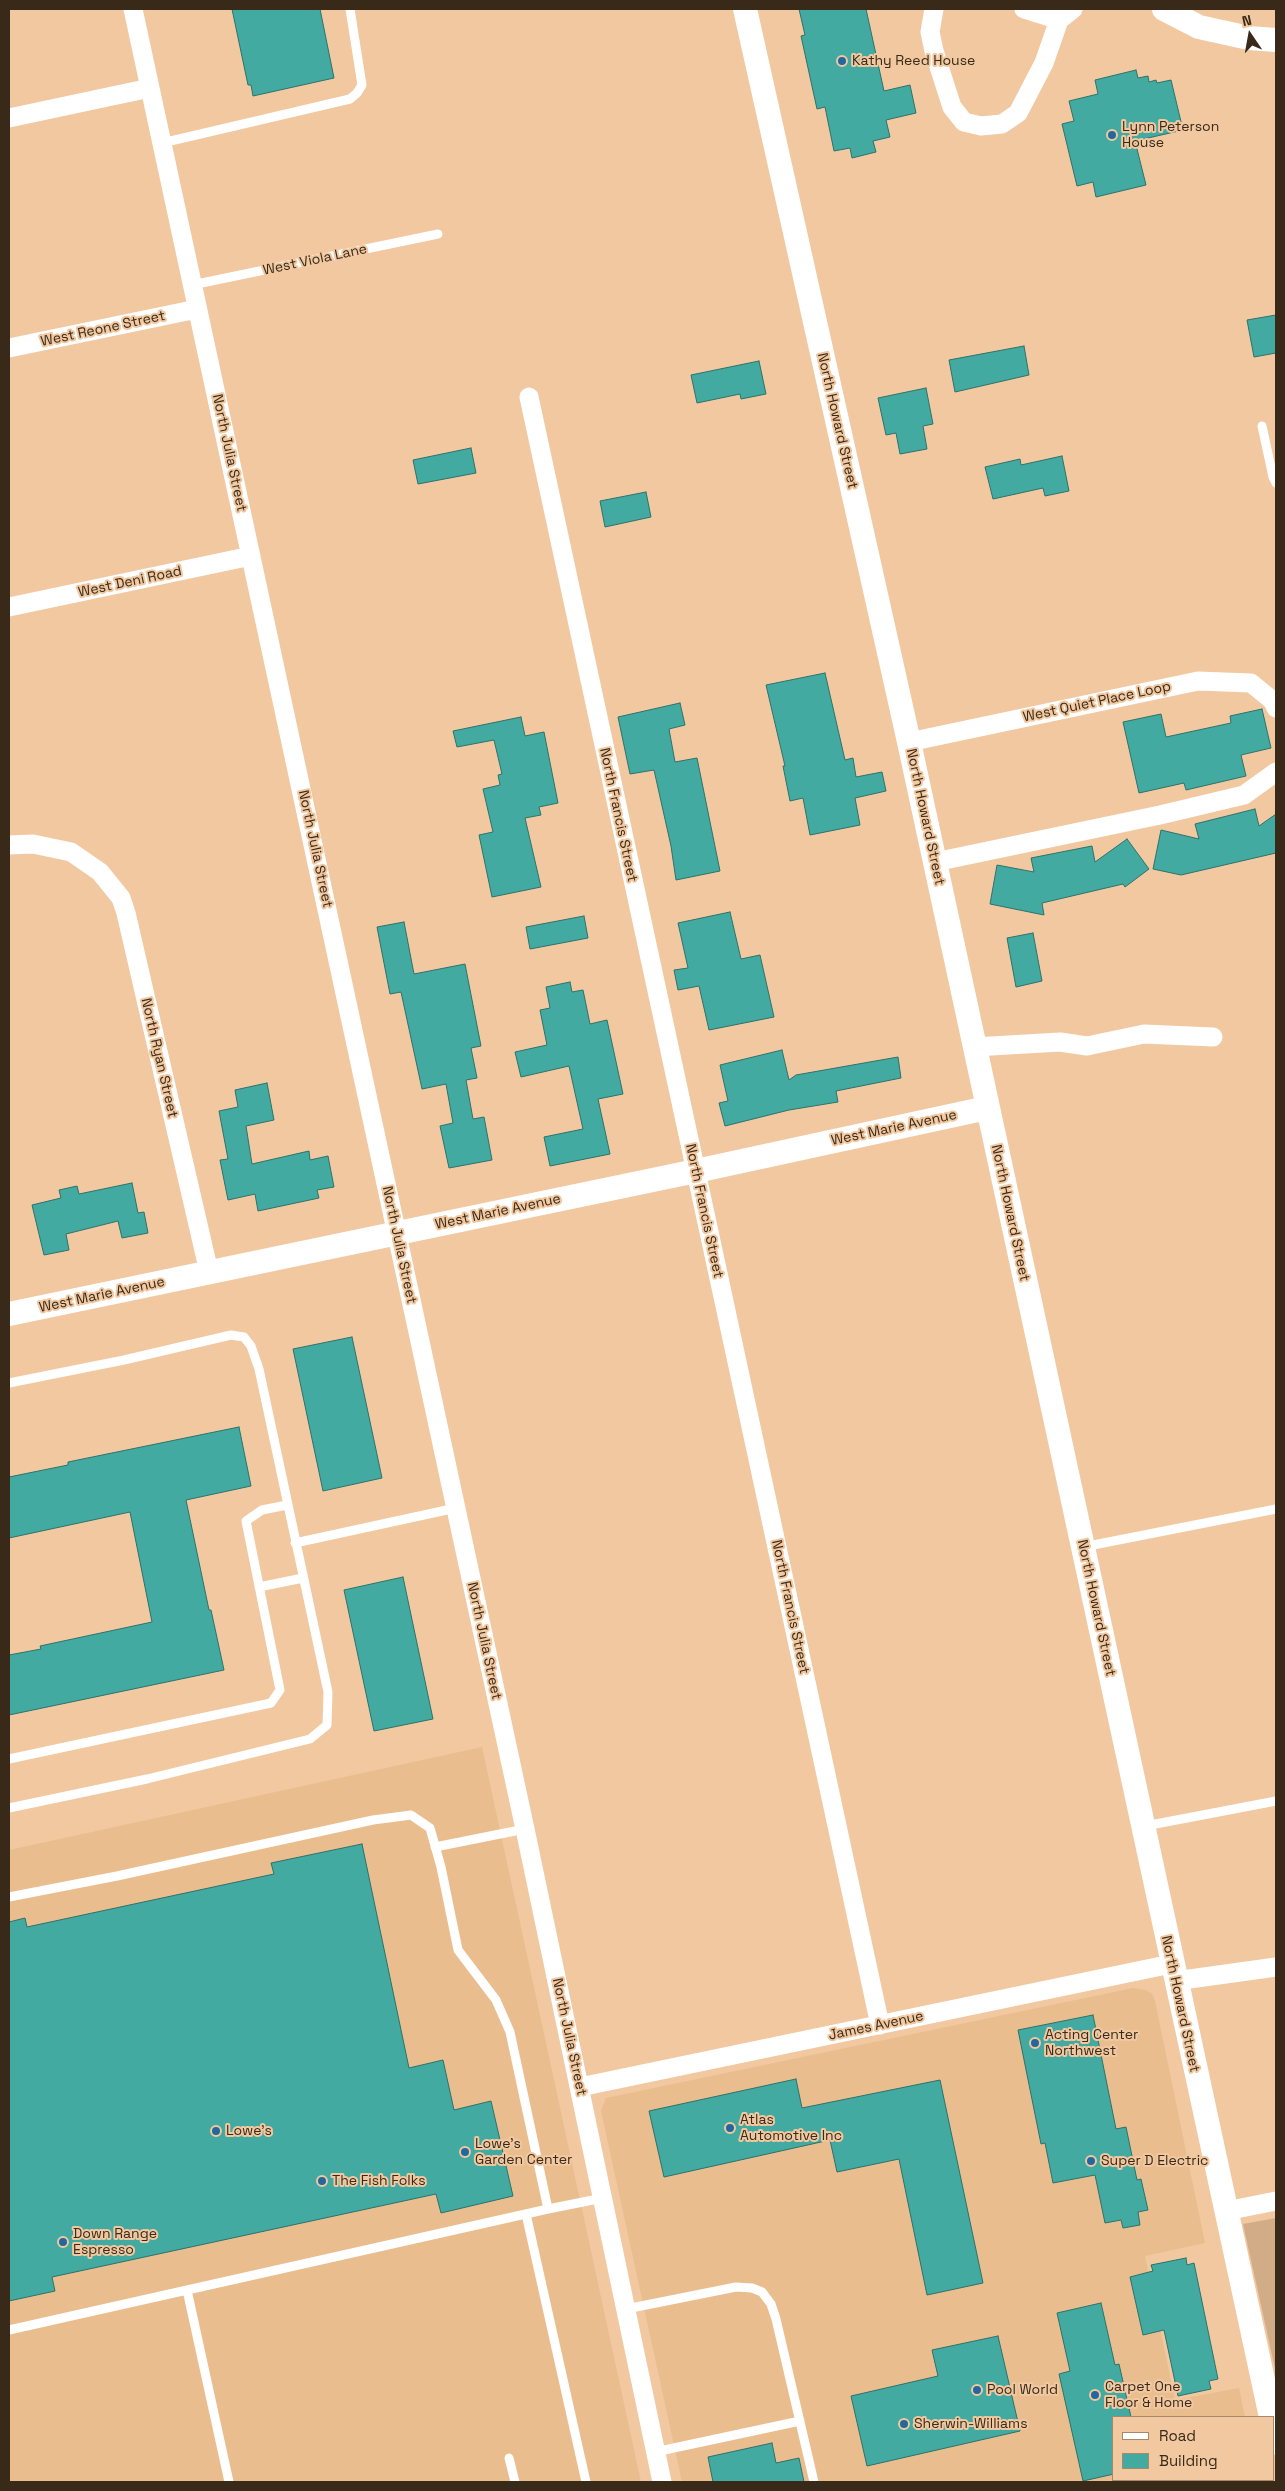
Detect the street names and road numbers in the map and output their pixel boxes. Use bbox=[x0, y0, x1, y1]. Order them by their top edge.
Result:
street label: West Viola Lane bbox=[261, 241, 369, 279]
street label: West Reone Street bbox=[39, 308, 167, 350]
street label: North Howard Street bbox=[813, 351, 861, 491]
street label: North Julia Street bbox=[208, 393, 250, 513]
street label: West Deni Road bbox=[77, 563, 183, 601]
street label: West Quiet Place Loop bbox=[1021, 678, 1173, 726]
street label: North Francis Street bbox=[596, 746, 640, 884]
street label: North Howard Street bbox=[902, 747, 948, 887]
street label: North Julia Street bbox=[294, 789, 336, 909]
street label: North Ryan Street bbox=[137, 997, 181, 1119]
street label: West Marie Avenue bbox=[830, 1106, 958, 1150]
street label: North Francis Street bbox=[682, 1142, 726, 1280]
street label: North Howard Street bbox=[987, 1143, 1033, 1283]
street label: North Julia Street bbox=[378, 1185, 420, 1305]
street label: West Marie Avenue bbox=[434, 1190, 562, 1234]
street label: West Marie Avenue bbox=[38, 1273, 166, 1317]
street label: North Francis Street bbox=[768, 1538, 812, 1676]
street label: North Howard Street bbox=[1073, 1538, 1119, 1678]
street label: North Julia Street bbox=[463, 1581, 505, 1701]
street label: North Howard Street bbox=[1157, 1934, 1203, 2074]
street label: North Julia Street bbox=[548, 1977, 590, 2097]
street label: James Avenue bbox=[827, 2008, 925, 2044]

